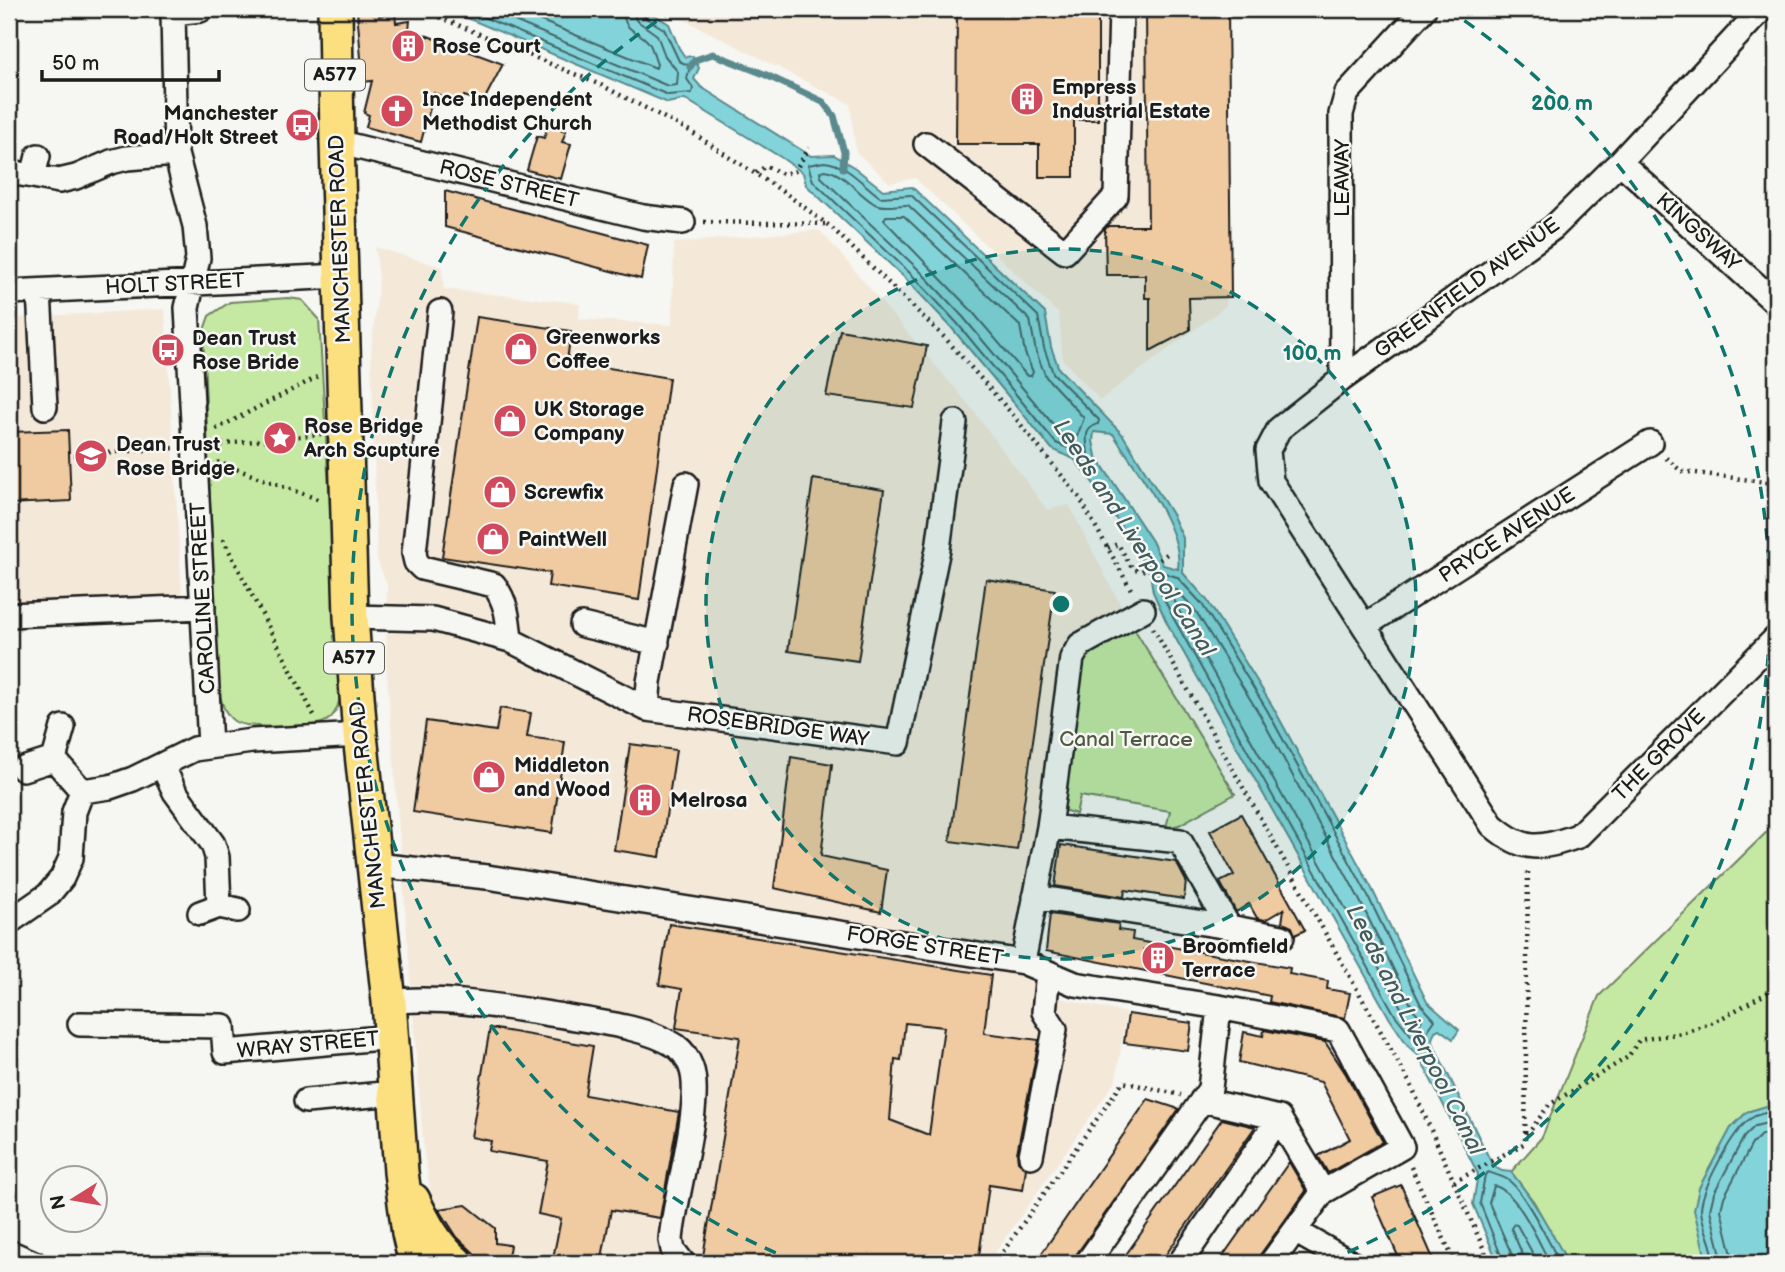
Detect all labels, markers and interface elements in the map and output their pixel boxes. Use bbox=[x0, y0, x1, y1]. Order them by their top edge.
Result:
building icon: Rose Court bbox=[389, 27, 427, 65]
place label: Rose Court bbox=[432, 34, 541, 59]
scale bar bbox=[42, 38, 219, 82]
text: 50 m bbox=[52, 51, 99, 76]
road number: A577 bbox=[305, 60, 365, 90]
place label: Empress Industrial Estate bbox=[1052, 75, 1210, 124]
building icon: Empress Industrial Estate bbox=[1008, 80, 1046, 118]
place label: Ince Independent Methodist Church bbox=[422, 87, 592, 136]
text: 200 m bbox=[1531, 91, 1593, 116]
church icon: Ince Independent Methodist Church bbox=[378, 92, 416, 130]
place label: Manchester Road/Holt Street bbox=[113, 101, 279, 150]
bus stop icon: Manchester Road/Holt Street bbox=[283, 106, 321, 144]
street label: MANCHESTER ROAD bbox=[324, 134, 356, 344]
street label: LEAWAY bbox=[1330, 138, 1355, 217]
street label: ROSE STREET bbox=[437, 155, 582, 213]
street label: KINGSWAY bbox=[1651, 188, 1746, 277]
street label: GREENFIELD AVENUE bbox=[1369, 212, 1565, 364]
street label: HOLT STREET bbox=[105, 268, 246, 300]
place label: Greenworks Coffee bbox=[546, 325, 660, 374]
place label: Dean Trust Rose Bride bbox=[192, 326, 299, 375]
shop icon: Greenworks Coffee bbox=[502, 330, 540, 368]
bus stop icon: Dean Trust Rose Bride bbox=[149, 331, 187, 369]
text: 100 m bbox=[1283, 341, 1341, 366]
place label: UK Storage Company bbox=[534, 397, 644, 446]
shop icon: UK Storage Company bbox=[491, 402, 529, 440]
place label: Rose Bridge Arch Scupture bbox=[303, 414, 440, 463]
water label: Leeds and Liverpool Canal bbox=[1047, 414, 1222, 662]
place icon: Rose Bridge Arch Scupture bbox=[261, 419, 299, 457]
place label: Dean Trust Rose Bridge bbox=[116, 432, 235, 481]
school or university icon: Dean Trust Rose Bridge bbox=[72, 437, 110, 475]
shop icon: Screwfix bbox=[481, 473, 519, 511]
place label: Screwfix bbox=[524, 480, 604, 505]
street label: PRYCE AVENUE bbox=[1434, 482, 1580, 588]
street label: CAROLINE STREET bbox=[185, 501, 221, 695]
shop icon: PaintWell bbox=[474, 520, 512, 558]
place label: PaintWell bbox=[518, 527, 607, 552]
centre of rings bbox=[1049, 592, 1073, 616]
road number: A577 bbox=[324, 642, 384, 674]
street label: MANCHESTER ROAD bbox=[345, 700, 391, 910]
street label: ROSEBRIDGE WAY bbox=[685, 702, 871, 752]
street label: THE GROVE bbox=[1608, 704, 1710, 806]
park label: Canal Terrace bbox=[1059, 727, 1193, 752]
place label: Middleton and Wood bbox=[514, 753, 610, 802]
shop icon: Middleton and Wood bbox=[470, 758, 508, 796]
building icon: Melrosa bbox=[626, 781, 664, 819]
place label: Melrosa bbox=[670, 788, 748, 813]
water label: Leeds and Liverpool Canal bbox=[1340, 900, 1491, 1160]
street label: FORGE STREET bbox=[845, 921, 1006, 971]
place label: Broomfield Terrace bbox=[1182, 934, 1288, 983]
building icon: Broomfield Terrace bbox=[1139, 939, 1177, 977]
street label: WRAY STREET bbox=[236, 1026, 380, 1064]
north arrow bbox=[38, 1164, 108, 1234]
text: N bbox=[46, 1193, 71, 1211]

